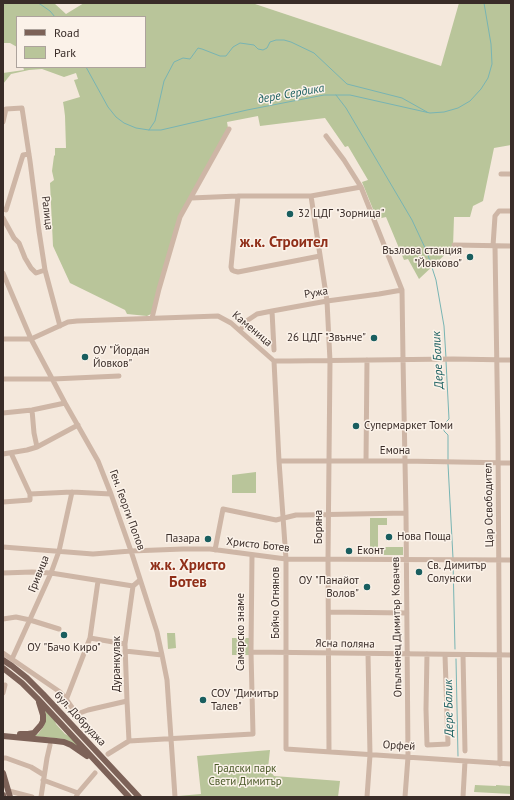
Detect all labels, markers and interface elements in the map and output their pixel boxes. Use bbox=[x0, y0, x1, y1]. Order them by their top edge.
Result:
legend bbox=[16, 16, 146, 68]
text: Road bbox=[54, 25, 79, 40]
text: Park bbox=[54, 45, 76, 60]
water label: дере Сердика bbox=[257, 81, 325, 107]
street label: Ралица bbox=[38, 195, 56, 231]
place label: 32 ЦДГ "Зорница" bbox=[298, 207, 385, 221]
marker: 32 ЦДГ "Зорница" bbox=[285, 209, 295, 219]
district label: ж.к. Строител bbox=[240, 234, 328, 252]
place label: Възлова станция "Йовково" bbox=[382, 244, 462, 270]
marker: Възлова станция "Йовково" bbox=[465, 252, 475, 262]
street label: Ружа bbox=[303, 285, 329, 301]
street label: Каменица bbox=[229, 308, 275, 350]
place label: 26 ЦДГ "Звънче" bbox=[287, 331, 366, 345]
water label: Дере Балик bbox=[429, 331, 447, 389]
marker: 26 ЦДГ "Звънче" bbox=[369, 333, 379, 343]
place label: ОУ "Йордан Йовков" bbox=[93, 344, 150, 370]
marker: ОУ "Йордан Йовков" bbox=[80, 352, 90, 362]
place label: Супермаркет Томи bbox=[364, 419, 453, 433]
marker: Супермаркет Томи bbox=[351, 421, 361, 431]
street label: Емона bbox=[380, 444, 410, 458]
street label: Цар Освободител bbox=[482, 463, 496, 547]
street label: Ген. Георги Попов bbox=[106, 468, 148, 552]
street label: Боряна bbox=[312, 510, 326, 544]
place label: Нова Поща bbox=[397, 530, 451, 544]
place label: Пазара bbox=[166, 532, 200, 546]
marker: Нова Поща bbox=[384, 532, 394, 542]
marker: Пазара bbox=[203, 534, 213, 544]
street label: Христо Ботев bbox=[226, 535, 290, 555]
place label: Еконт bbox=[357, 544, 384, 558]
marker: Еконт bbox=[344, 546, 354, 556]
street label: Гривица bbox=[26, 554, 52, 594]
district label: ж.к. Христо Ботев bbox=[150, 557, 226, 592]
street label: Опълченец Димитър Ковачев bbox=[389, 557, 405, 697]
place label: Св. Димитър Солунски bbox=[427, 559, 487, 585]
street label: Бойчо Огнянов bbox=[269, 567, 283, 639]
marker: Св. Димитър Солунски bbox=[414, 567, 424, 577]
place label: ОУ "Панайот Волов" bbox=[299, 574, 359, 600]
marker: ОУ "Панайот Волов" bbox=[362, 582, 372, 592]
street label: Самарско знаме bbox=[234, 593, 248, 671]
marker: ОУ "Бачо Киро" bbox=[59, 630, 69, 640]
street label: Дуранкулак bbox=[110, 636, 124, 692]
street label: Ясна поляна bbox=[315, 637, 375, 651]
place label: ОУ "Бачо Киро" bbox=[27, 641, 101, 655]
water label: Дере Балик bbox=[441, 679, 457, 737]
place label: СОУ "Димитър Талев" bbox=[211, 687, 279, 713]
street label: бул. Добруджа bbox=[51, 689, 109, 749]
marker: СОУ "Димитър Талев" bbox=[198, 695, 208, 705]
street label: Орфей bbox=[382, 738, 416, 754]
park label: Градски парк Свети Димитър bbox=[208, 762, 282, 788]

